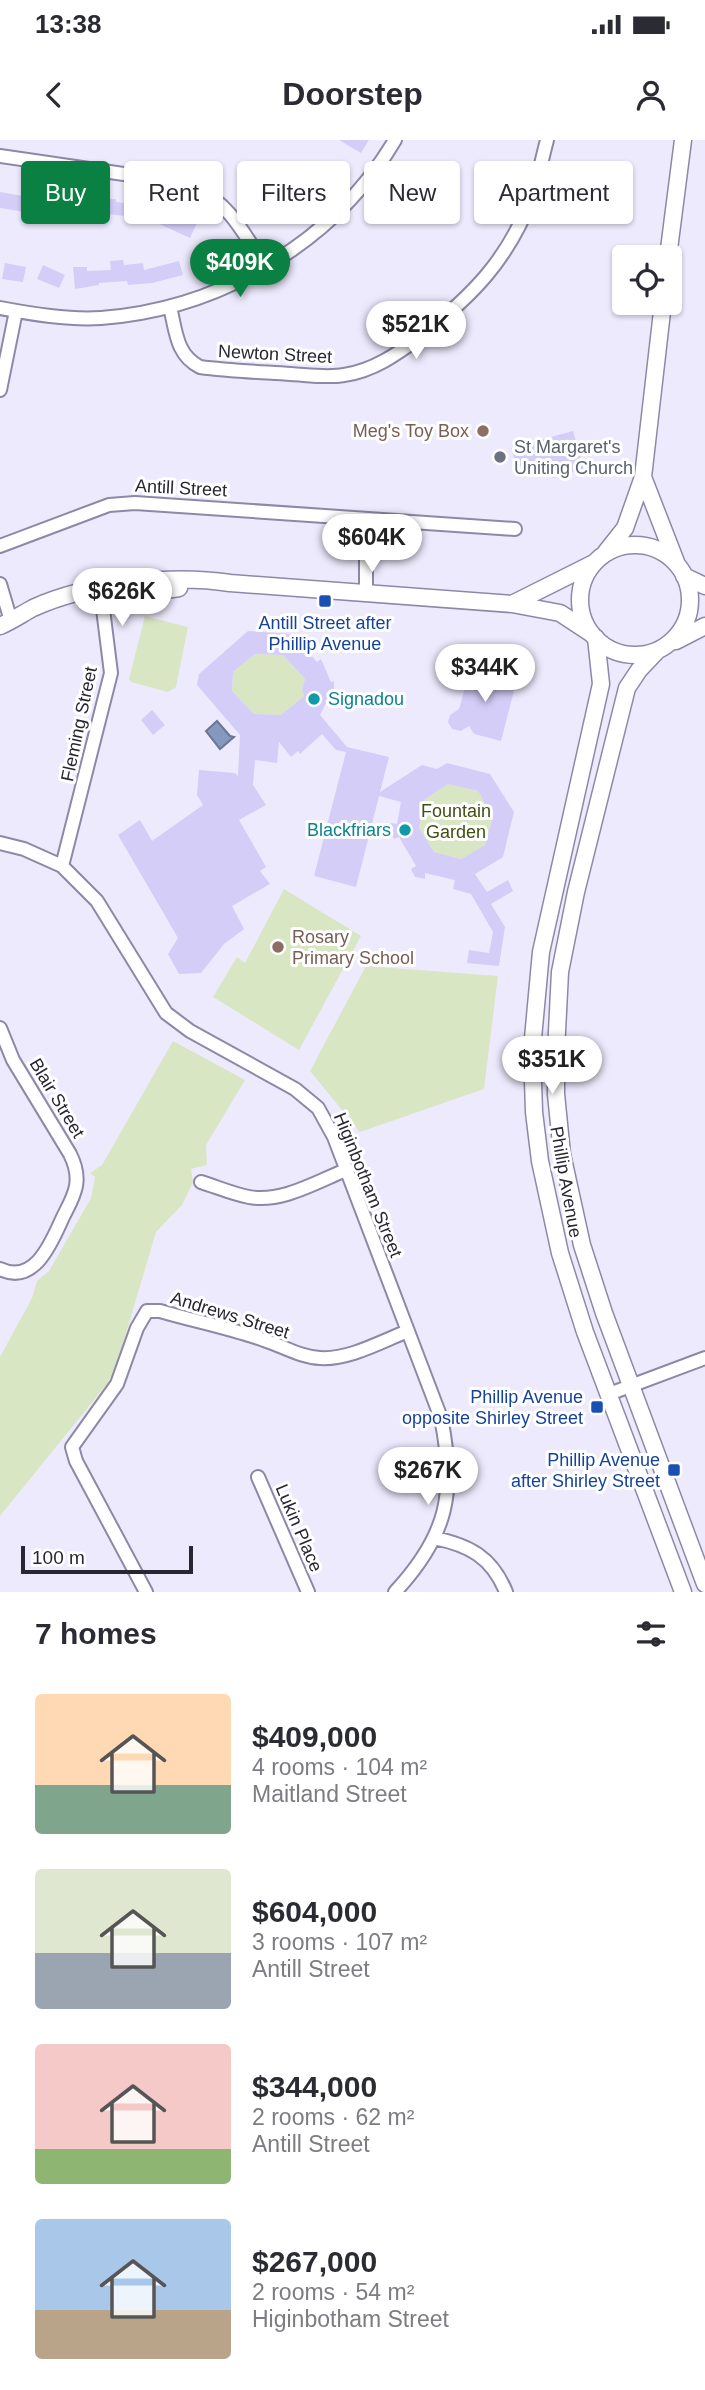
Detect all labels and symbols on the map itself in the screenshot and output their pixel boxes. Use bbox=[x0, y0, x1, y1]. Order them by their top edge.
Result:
pin: $409K bbox=[191, 240, 289, 299]
pin: $521K bbox=[367, 302, 465, 361]
street label: Newton Street bbox=[218, 341, 332, 367]
place label: Meg's Toy Box bbox=[353, 421, 469, 441]
marker: Meg's Toy Box bbox=[475, 423, 491, 439]
place label: St Margaret's Uniting Church bbox=[514, 437, 633, 478]
marker: St Margaret's Uniting Church bbox=[492, 449, 508, 465]
street label: Antill Street bbox=[135, 476, 227, 500]
pin: $604K bbox=[323, 514, 421, 574]
pin: $626K bbox=[73, 568, 171, 628]
marker: Antill Street after Phillip Avenue bbox=[317, 593, 333, 609]
place label: Antill Street after Phillip Avenue bbox=[258, 613, 392, 654]
pin: $344K bbox=[436, 644, 534, 704]
street label: Fleming Street bbox=[57, 665, 101, 783]
place label: Signadou bbox=[328, 689, 404, 709]
marker: Signadou bbox=[306, 691, 322, 707]
park label: Fountain Garden bbox=[421, 801, 491, 842]
place label: Blackfriars bbox=[307, 820, 391, 840]
marker: Blackfriars bbox=[397, 822, 413, 838]
place label: Rosary Primary School bbox=[292, 927, 414, 968]
marker: Rosary Primary School bbox=[270, 939, 286, 955]
pin: $351K bbox=[503, 1037, 601, 1096]
street label: Blair Street bbox=[25, 1055, 89, 1141]
street label: Higinbotham Street bbox=[330, 1110, 406, 1260]
street label: Phillip Avenue bbox=[546, 1125, 586, 1239]
street label: Andrews Street bbox=[168, 1287, 292, 1343]
place label: Phillip Avenue opposite Shirley Street bbox=[402, 1387, 583, 1428]
marker: Phillip Avenue opposite Shirley Street bbox=[589, 1399, 605, 1415]
pin: $267K bbox=[379, 1448, 477, 1507]
place label: Phillip Avenue after Shirley Street bbox=[511, 1450, 660, 1491]
marker: Phillip Avenue after Shirley Street bbox=[666, 1462, 682, 1478]
street label: Lukin Place bbox=[272, 1481, 326, 1575]
scale bar bbox=[21, 1543, 192, 1575]

